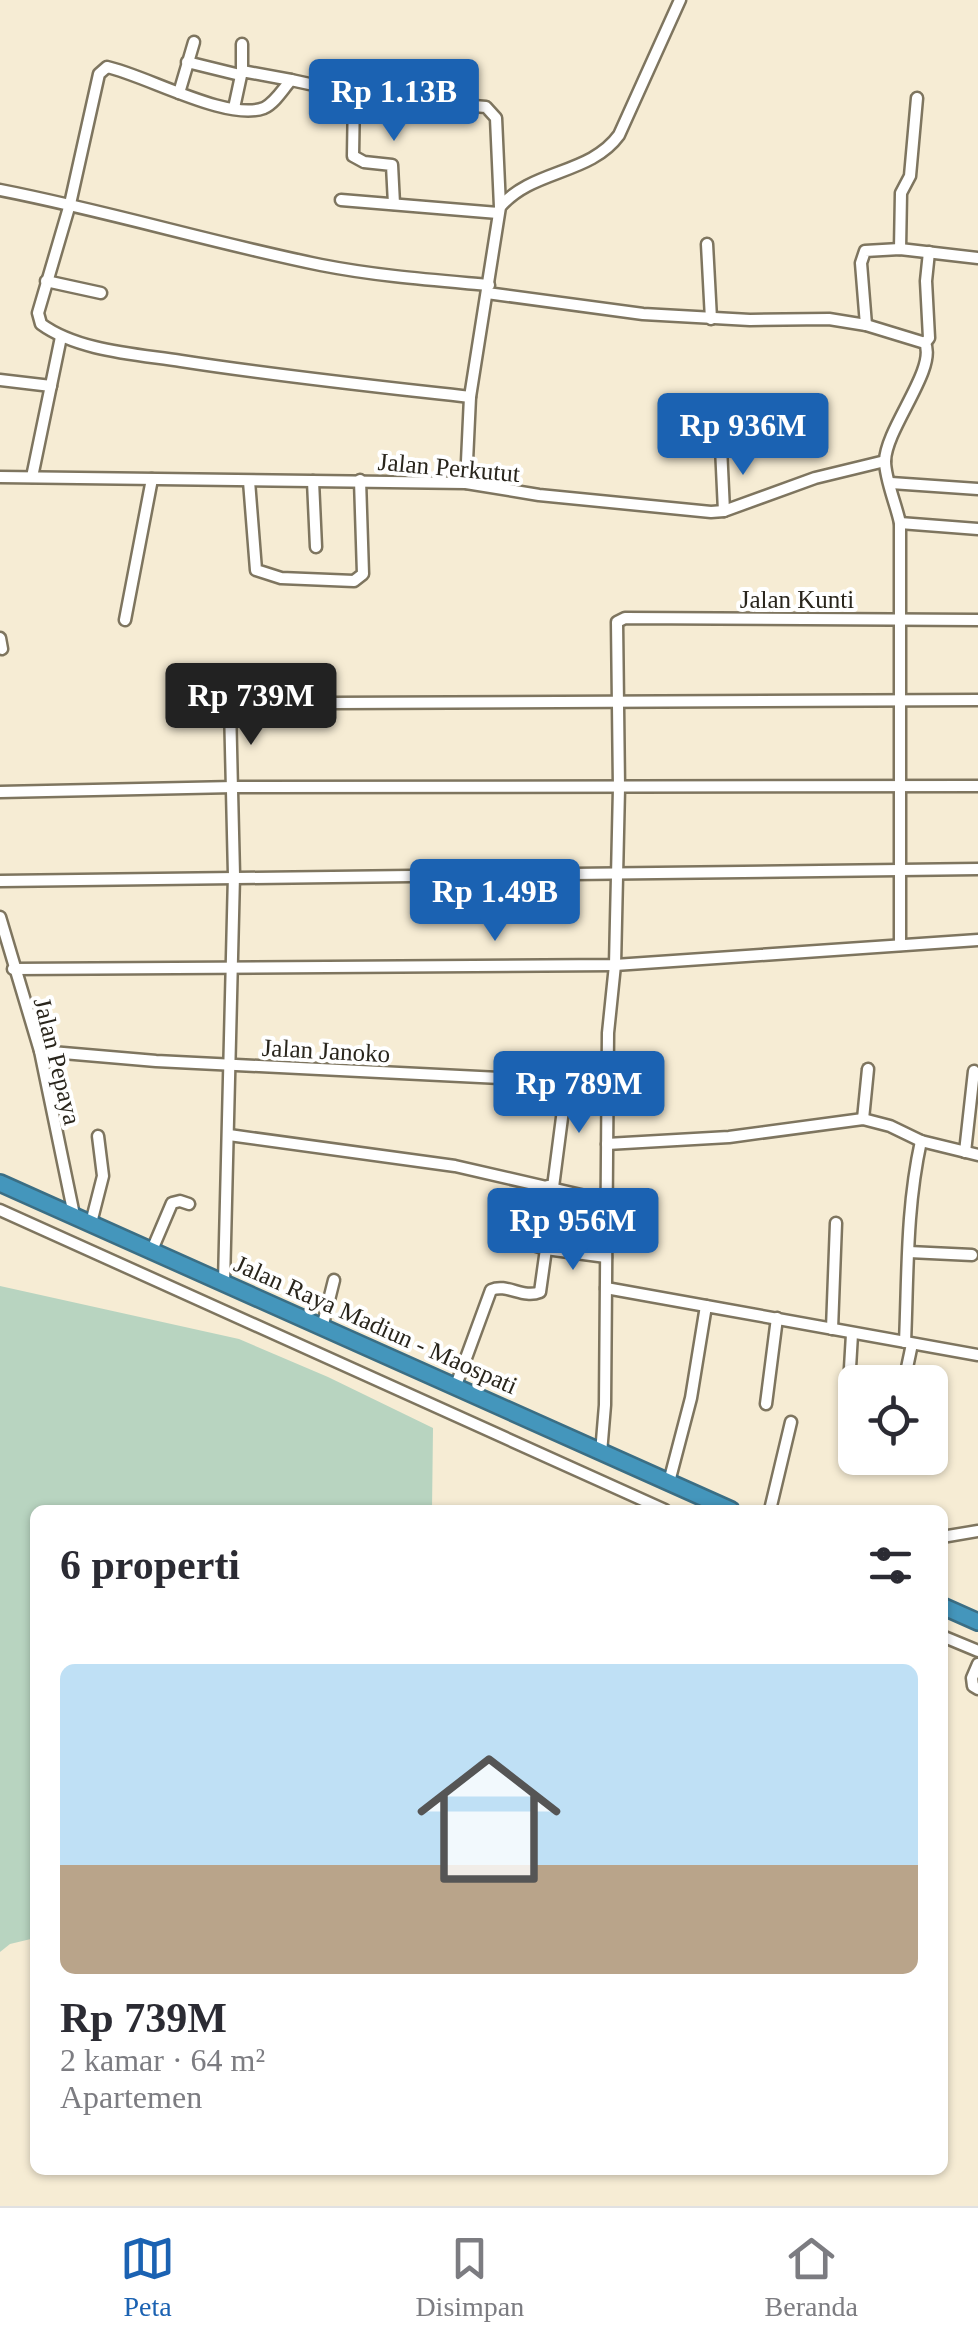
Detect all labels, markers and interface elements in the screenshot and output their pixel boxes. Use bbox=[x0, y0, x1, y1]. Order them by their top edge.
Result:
pin: Rp 1.13B bbox=[291, 59, 497, 144]
text: Rp 1.13B bbox=[331, 73, 457, 109]
pin: Rp 936M bbox=[651, 393, 835, 478]
text: Rp 936M bbox=[679, 407, 807, 443]
street label: Jalan Perkutut bbox=[377, 448, 521, 487]
street label: Jalan Kunti bbox=[740, 586, 854, 613]
pin: Rp 739M bbox=[159, 663, 343, 748]
text: Rp 739M bbox=[187, 677, 315, 713]
pin: Rp 1.49B bbox=[392, 859, 598, 944]
text: Rp 1.49B bbox=[432, 873, 558, 909]
street label: Jalan Pepaya bbox=[29, 995, 86, 1127]
street label: Jalan Janoko bbox=[261, 1034, 391, 1067]
pin: Rp 789M bbox=[487, 1051, 671, 1136]
text: Rp 789M bbox=[515, 1065, 643, 1101]
pin: Rp 956M bbox=[481, 1188, 665, 1273]
text: Rp 956M bbox=[509, 1202, 637, 1238]
street label: Jalan Raya Madiun - Maospati bbox=[230, 1250, 522, 1399]
map controls bbox=[838, 1365, 948, 1475]
button: locate bbox=[838, 1365, 948, 1475]
icon: filters bbox=[863, 1538, 918, 1593]
text: 6 properti bbox=[60, 1542, 240, 1588]
icon: home bbox=[399, 1729, 579, 1909]
text: Rp 739M bbox=[60, 1995, 227, 2041]
text: 2 kamar · 64 m² bbox=[60, 2042, 265, 2078]
text: Apartemen bbox=[60, 2079, 202, 2115]
tab: Peta bbox=[120, 2231, 175, 2323]
tab: Disimpan bbox=[415, 2231, 524, 2323]
tab: Beranda bbox=[765, 2231, 858, 2323]

